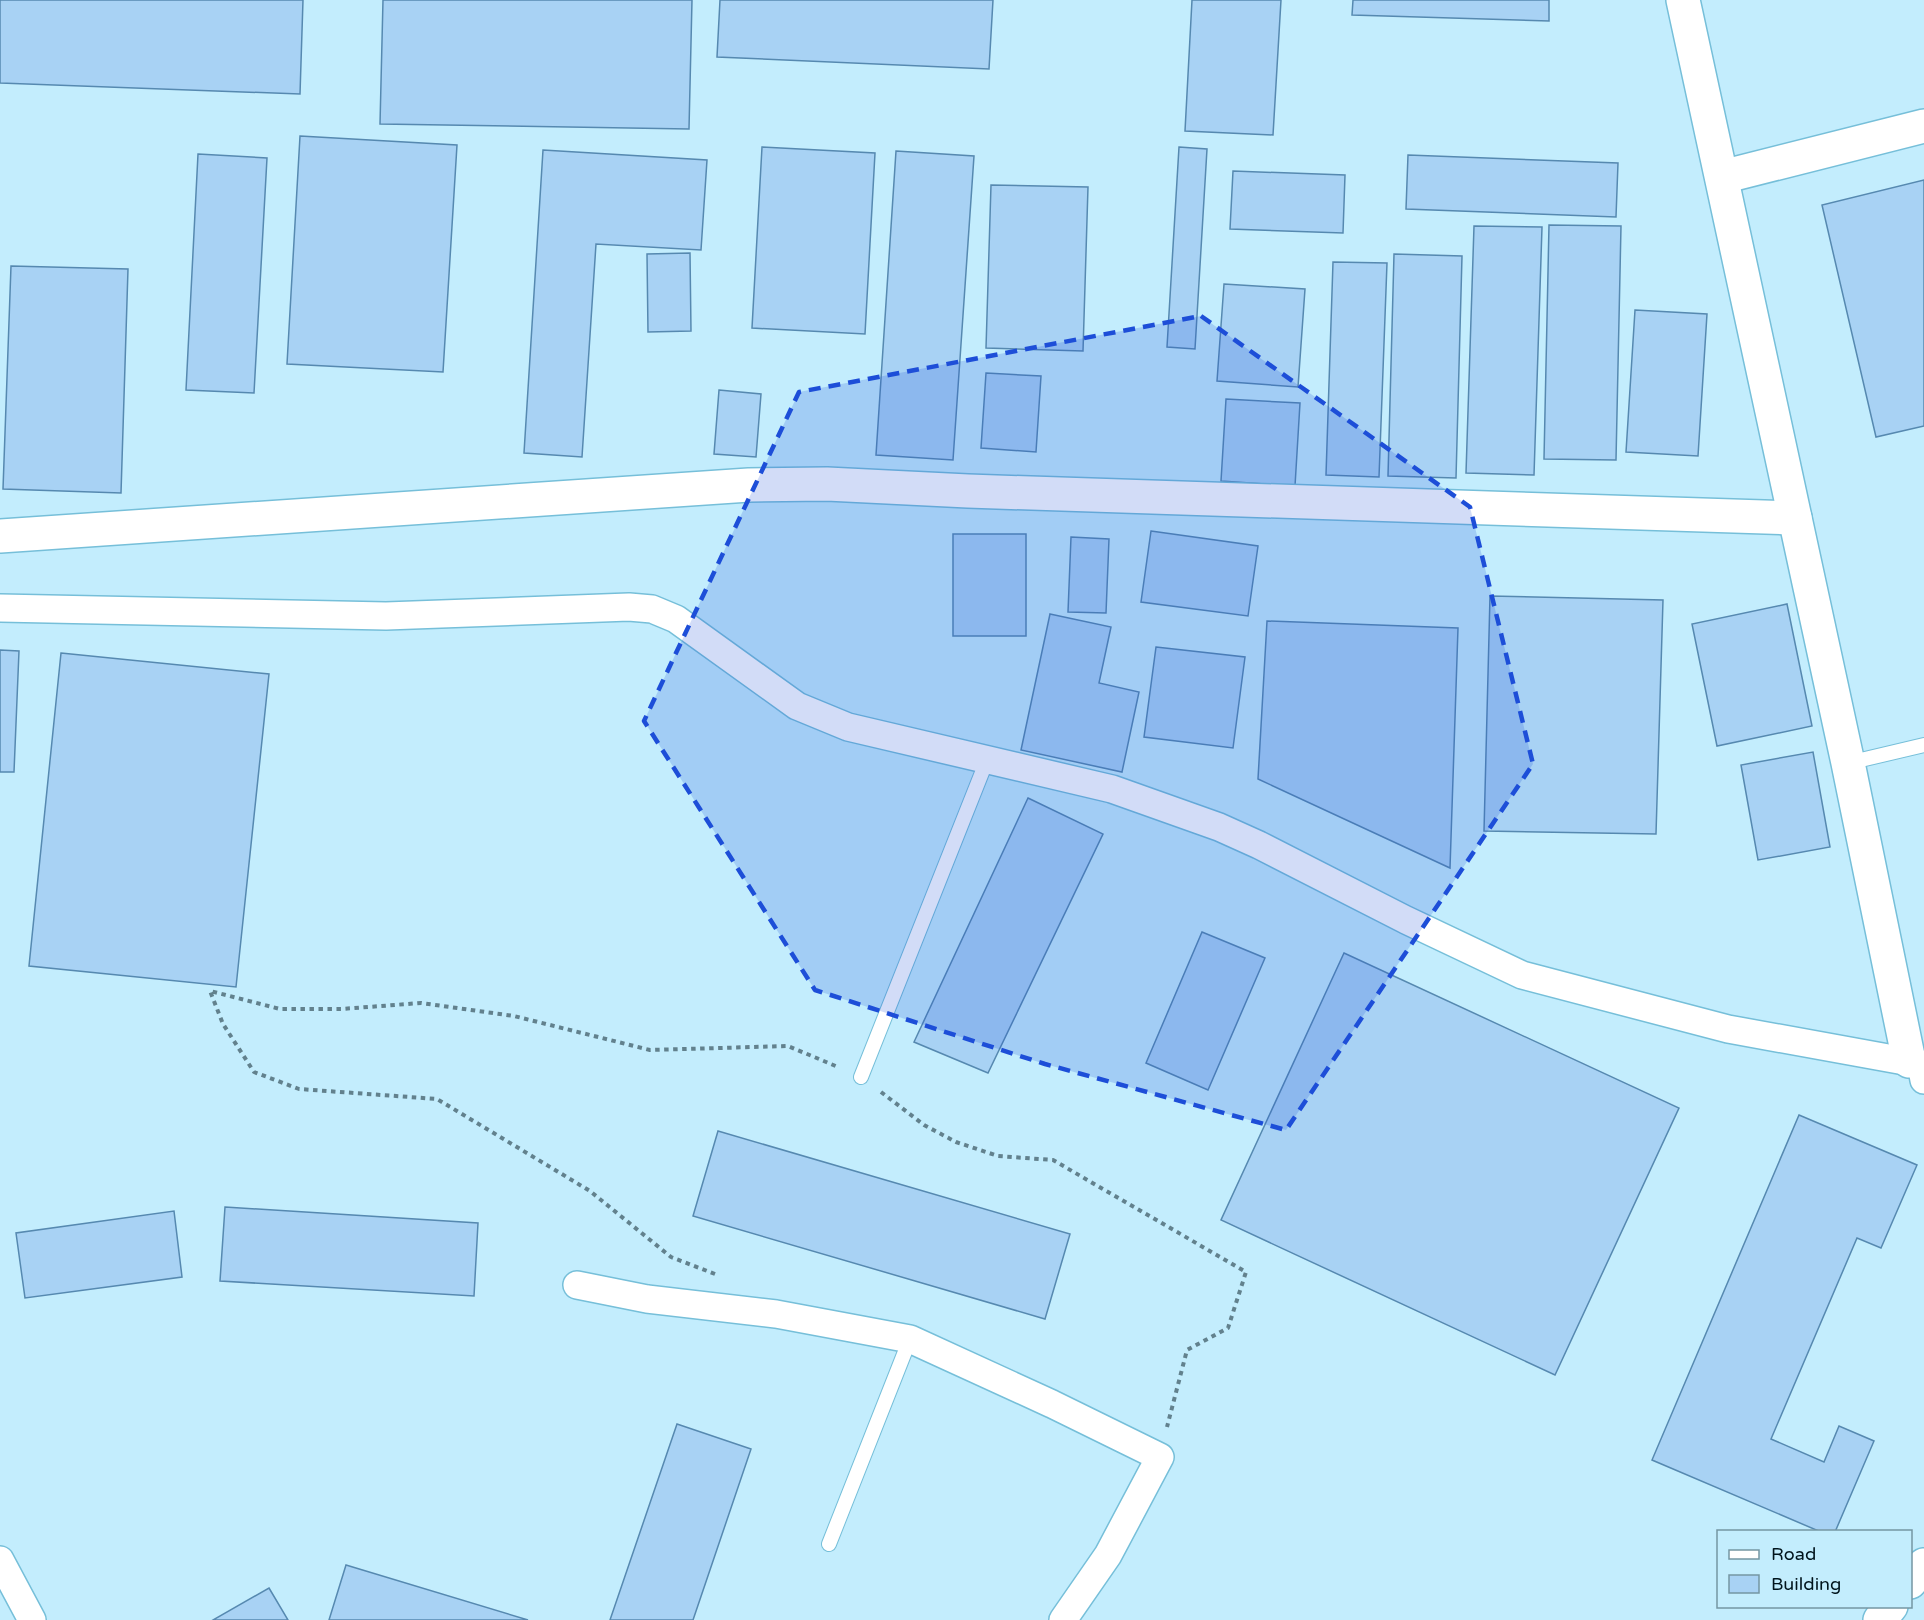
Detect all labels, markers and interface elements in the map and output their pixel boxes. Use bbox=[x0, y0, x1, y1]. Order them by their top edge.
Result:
legend bbox=[1717, 1530, 1912, 1608]
text: Road bbox=[1771, 1543, 1816, 1565]
text: Building bbox=[1771, 1573, 1841, 1595]

